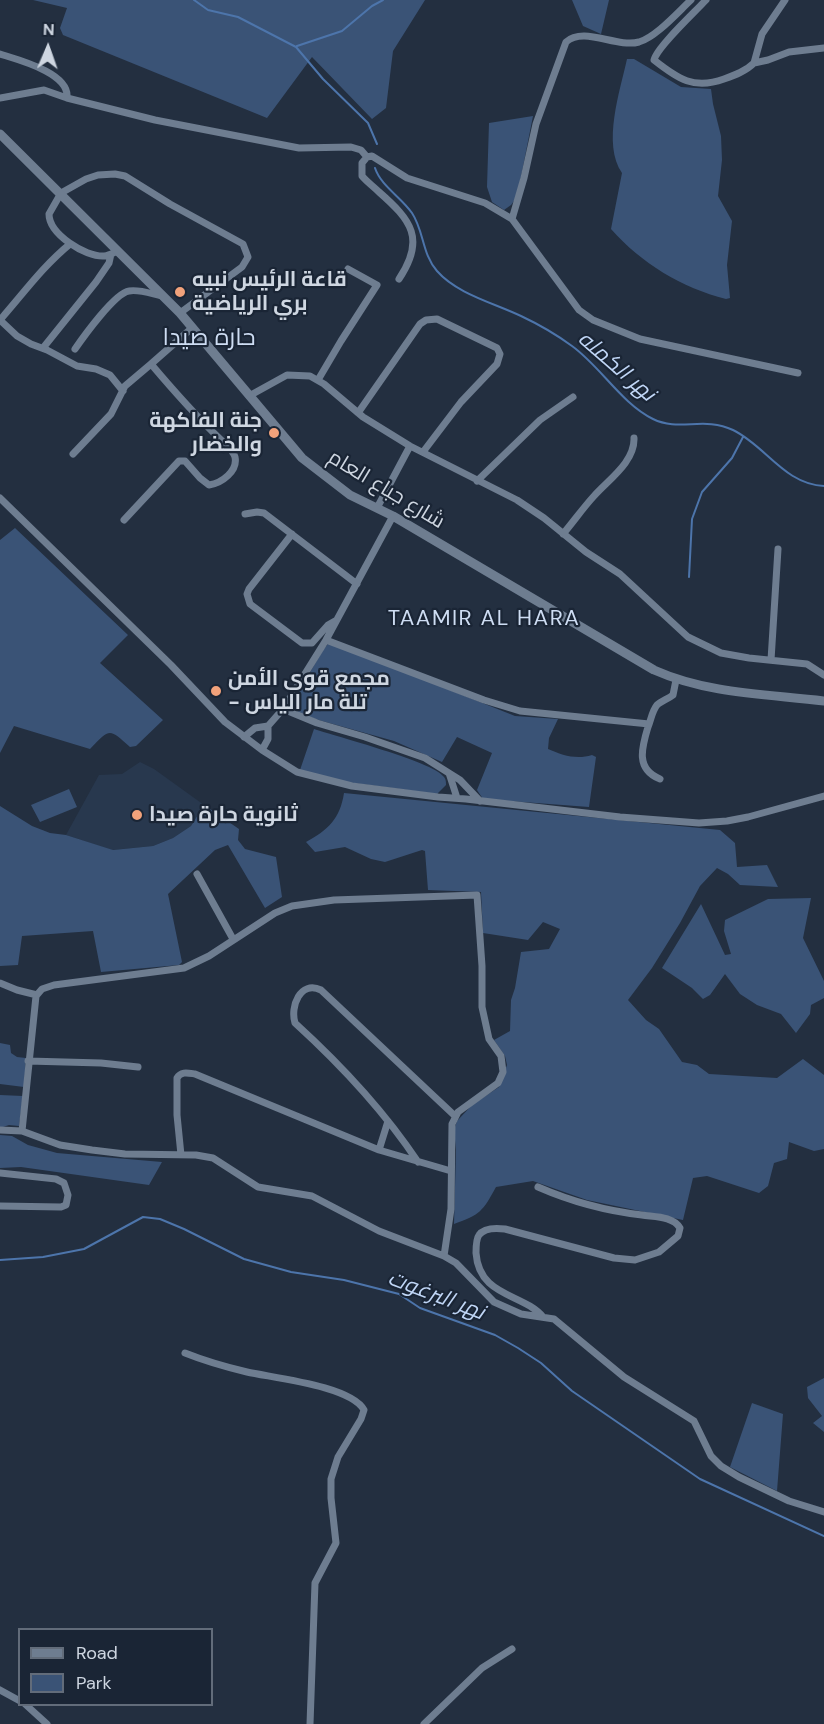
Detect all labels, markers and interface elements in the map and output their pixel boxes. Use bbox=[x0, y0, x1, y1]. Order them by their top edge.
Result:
north arrow bbox=[18, 18, 78, 78]
text: N bbox=[42, 19, 55, 40]
place label: قاعة الرئيس نبيه بري الرياضية bbox=[192, 267, 347, 317]
marker: قاعة الرئيس نبيه بري الرياضية bbox=[173, 285, 187, 299]
district label: حارة صيدا bbox=[162, 325, 256, 353]
water label: نهر الكمله bbox=[572, 326, 660, 408]
place label: جنة الفاكهة والخضار bbox=[149, 408, 262, 458]
marker: جنة الفاكهة والخضار bbox=[267, 426, 281, 440]
street label: شارع جباع العام bbox=[323, 445, 449, 535]
district label: TAAMIR AL HARA bbox=[388, 606, 580, 632]
place label: مجمع قوى الأمن - تلة مار الياس bbox=[228, 666, 390, 716]
marker: مجمع قوى الأمن - تلة مار الياس bbox=[209, 684, 223, 698]
place label: ثانوية حارة صيدا bbox=[149, 802, 298, 828]
marker: ثانوية حارة صيدا bbox=[130, 808, 144, 822]
water label: نهر البرغوت bbox=[384, 1266, 488, 1326]
legend bbox=[18, 1628, 213, 1706]
text: Road bbox=[76, 1641, 118, 1665]
text: Park bbox=[76, 1671, 112, 1695]

